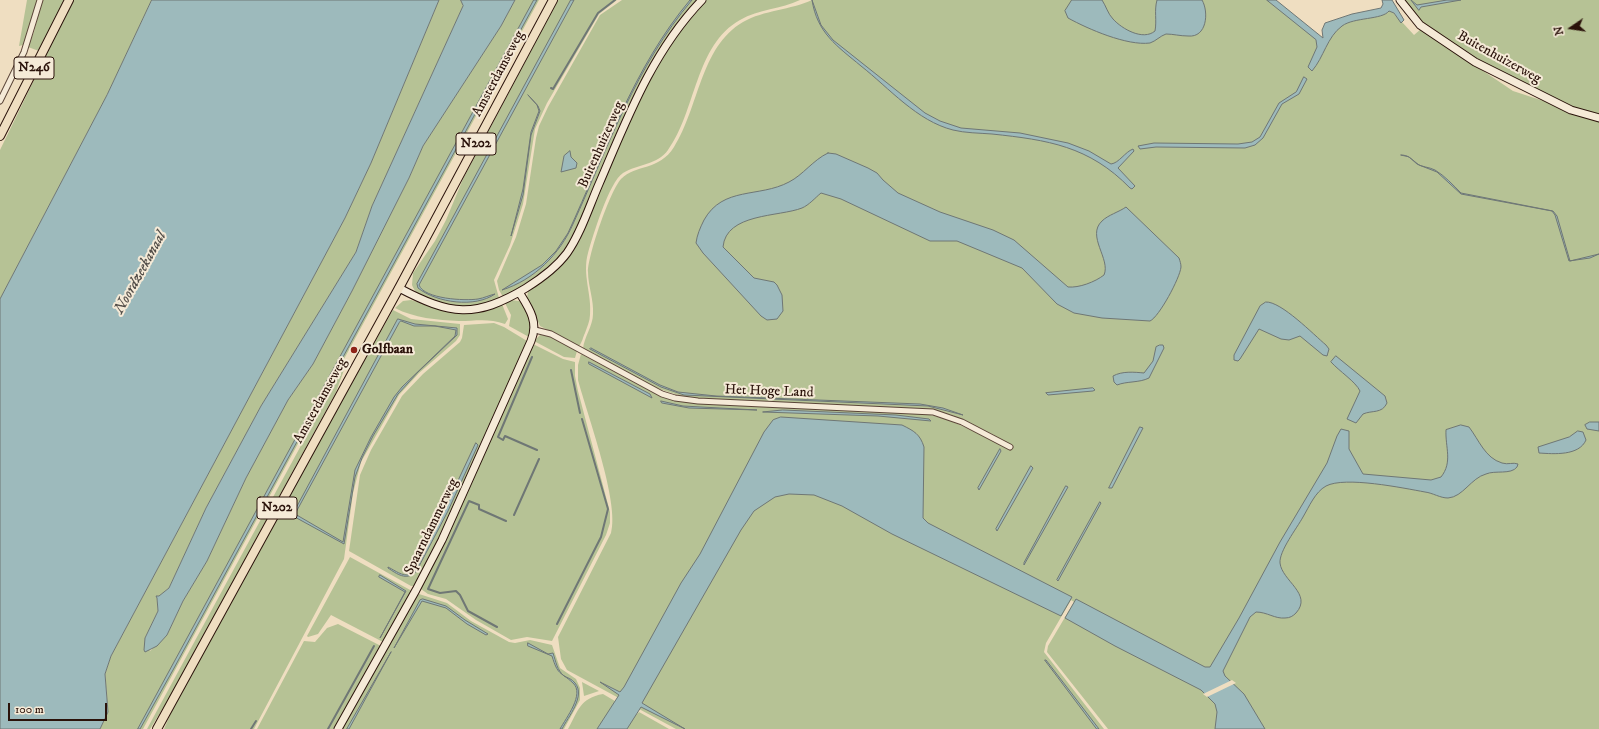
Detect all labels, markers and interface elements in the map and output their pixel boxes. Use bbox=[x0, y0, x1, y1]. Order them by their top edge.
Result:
north arrow bbox=[1551, 8, 1591, 48]
text: N bbox=[1551, 25, 1567, 37]
street label: Amsterdamseweg bbox=[469, 28, 529, 120]
street label: Buitenhuizerweg bbox=[1454, 28, 1544, 88]
road number: N246 bbox=[14, 57, 54, 79]
street label: Buitenhuizerweg bbox=[575, 99, 629, 191]
road number: N202 bbox=[456, 133, 496, 155]
water label: Noordzeekanaal bbox=[111, 229, 171, 317]
place label: Golfbaan bbox=[362, 342, 413, 358]
marker: Golfbaan bbox=[349, 345, 359, 355]
street label: Amsterdamseweg bbox=[291, 355, 351, 447]
street label: Het Hoge Land bbox=[724, 382, 814, 402]
street label: Spaarndammerweg bbox=[401, 476, 463, 578]
road number: N202 bbox=[257, 497, 297, 519]
scale bar bbox=[10, 695, 109, 721]
text: 100 m bbox=[15, 702, 44, 717]

